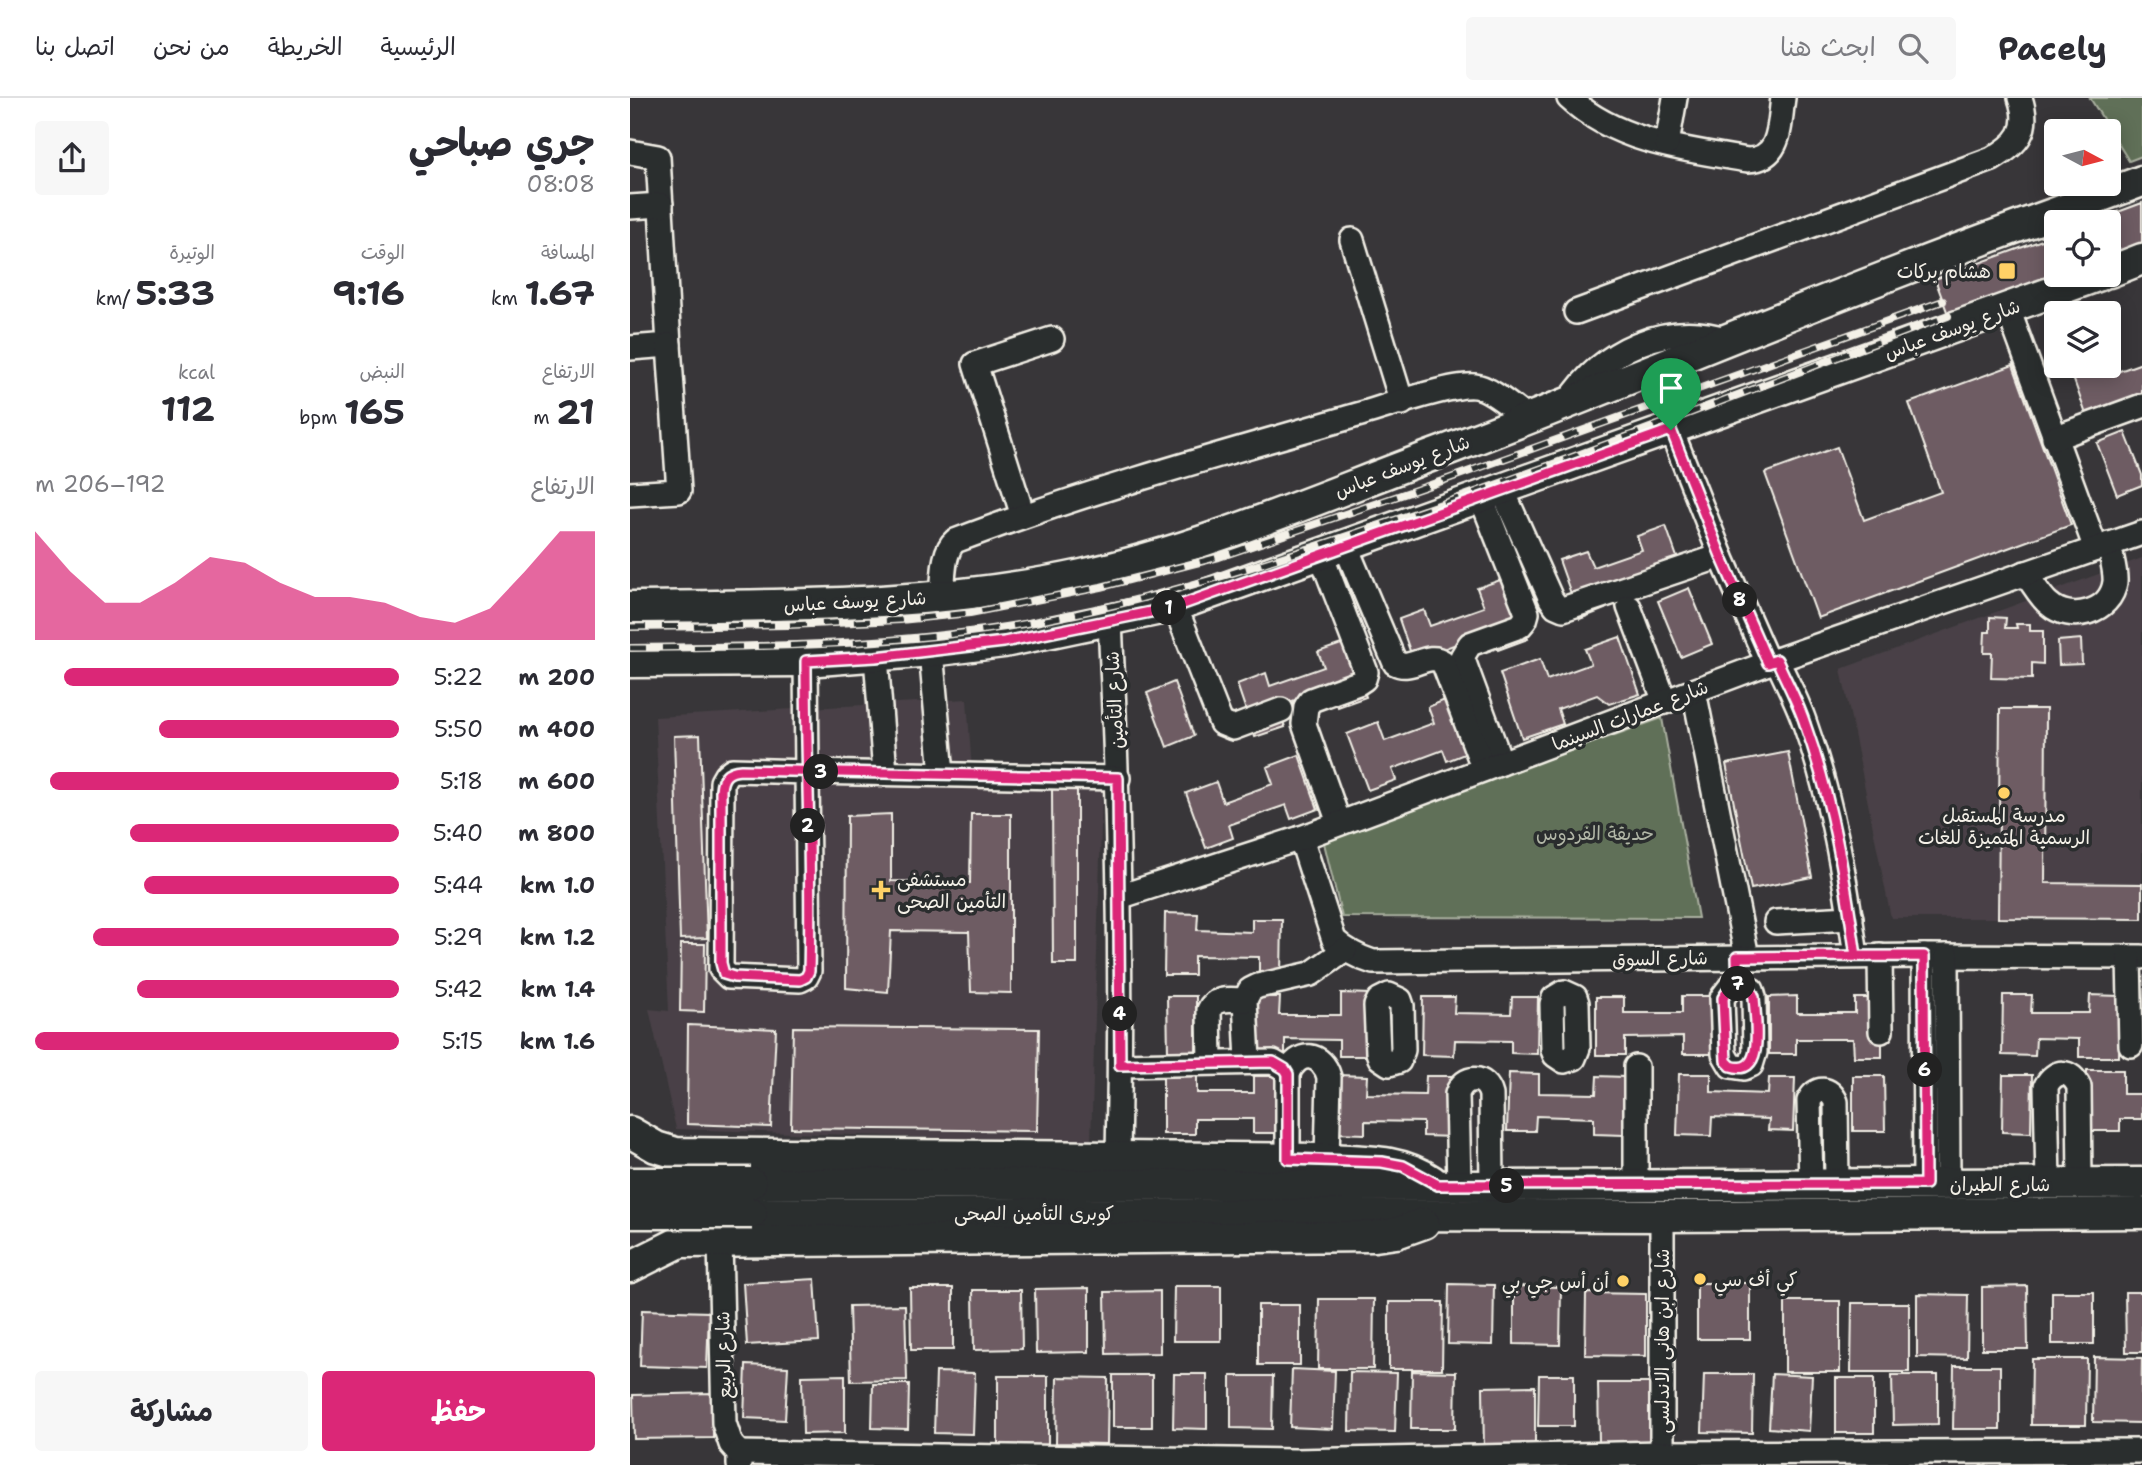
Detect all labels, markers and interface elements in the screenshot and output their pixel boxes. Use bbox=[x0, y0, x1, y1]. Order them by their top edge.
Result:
search box bbox=[1466, 17, 1956, 80]
text: Pacely bbox=[1998, 26, 2107, 71]
text: ابحث هنا bbox=[1780, 29, 1876, 64]
icon: search bbox=[1894, 29, 1932, 67]
text: اتصل بنا bbox=[35, 31, 115, 63]
text: من نحن bbox=[153, 31, 230, 63]
text: الخريطة bbox=[268, 31, 343, 63]
text: الرئيسية bbox=[381, 31, 456, 63]
text: جري صباحي bbox=[408, 117, 595, 168]
north arrow bbox=[2044, 119, 2121, 196]
map controls bbox=[2044, 119, 2121, 378]
button: share bbox=[35, 121, 109, 195]
text: 08:08 bbox=[527, 169, 595, 199]
button: locate bbox=[2044, 210, 2121, 287]
text: الوتيرة bbox=[169, 240, 215, 265]
text: الوقت bbox=[361, 240, 405, 265]
text: المسافة bbox=[541, 240, 595, 265]
place label: هشام بركات bbox=[1897, 259, 1991, 286]
marker: هشام بركات bbox=[1997, 261, 2017, 281]
text: 5:33 bbox=[136, 269, 215, 316]
text: 9:16 bbox=[332, 269, 405, 316]
text: 1.67 bbox=[524, 269, 595, 316]
text: /km bbox=[95, 286, 136, 311]
text: km bbox=[491, 286, 524, 311]
street label: شارع يوسف عباس bbox=[1881, 293, 2024, 367]
button: layers bbox=[2044, 301, 2121, 378]
pin bbox=[1641, 358, 1701, 430]
text: النبض bbox=[360, 359, 405, 384]
text: الارتفاع bbox=[542, 359, 595, 384]
text: kcal bbox=[178, 360, 215, 385]
icon: arrive bbox=[1652, 369, 1690, 407]
text: 112 bbox=[161, 385, 215, 432]
text: 165 bbox=[344, 388, 405, 435]
text: 21 bbox=[556, 388, 595, 435]
text: bpm bbox=[299, 405, 344, 430]
text: m bbox=[533, 405, 556, 430]
street label: شارع يوسف عباس bbox=[1331, 429, 1474, 505]
text: 192–206 m bbox=[35, 469, 166, 499]
text: الارتفاع bbox=[531, 471, 595, 501]
pin: 8 bbox=[1722, 582, 1758, 618]
street label: شارع يوسف عباس bbox=[783, 585, 927, 619]
text: 8 bbox=[1733, 587, 1746, 612]
pin: 1 bbox=[1152, 590, 1186, 626]
text: 1 bbox=[1164, 595, 1173, 620]
street label: شارع التأمين bbox=[1099, 650, 1131, 749]
text: 5:22 bbox=[434, 662, 483, 692]
text: 200 m bbox=[518, 662, 595, 692]
street label: شارع عمارات السينما bbox=[1548, 674, 1712, 758]
text: 5:50 bbox=[434, 714, 483, 744]
text: 400 m bbox=[518, 714, 595, 744]
pin: 3 bbox=[804, 754, 838, 790]
text: 3 bbox=[814, 759, 827, 784]
text: 5:18 bbox=[440, 766, 483, 796]
text: 600 m bbox=[518, 766, 595, 796]
marker: مدرسة المستقبل الرسمية المتميزة للغات bbox=[1996, 785, 2012, 801]
place label: مدرسة المستقبل الرسمية المتميزة للغات bbox=[1918, 803, 2090, 850]
pin: 2 bbox=[790, 808, 826, 844]
text: 2 bbox=[801, 813, 814, 838]
text: 5:40 bbox=[433, 818, 483, 848]
text: 800 m bbox=[518, 818, 595, 848]
park label: حديقة الفردوس bbox=[1536, 821, 1654, 846]
place label: مستشفى التأمين الصحى bbox=[897, 867, 1006, 914]
text: 5:44 bbox=[433, 870, 483, 900]
text: 1.0 km bbox=[520, 870, 595, 900]
marker: مستشفى التأمين الصحى bbox=[871, 880, 891, 900]
text: 5:29 bbox=[434, 922, 483, 952]
text: 1.2 km bbox=[519, 922, 595, 952]
street label: شارع السوق bbox=[1612, 945, 1708, 973]
pin: 7 bbox=[1720, 966, 1756, 1001]
text: 7 bbox=[1731, 971, 1744, 996]
text: 5:42 bbox=[434, 974, 483, 1004]
text: 1.4 km bbox=[521, 974, 595, 1004]
pin: 4 bbox=[1102, 996, 1138, 1032]
text: 4 bbox=[1113, 1001, 1126, 1026]
text: 5:15 bbox=[442, 1026, 483, 1056]
text: 1.6 km bbox=[520, 1026, 595, 1056]
pin: 6 bbox=[1908, 1052, 1942, 1088]
text: 6 bbox=[1918, 1057, 1931, 1082]
pin: 5 bbox=[1490, 1168, 1524, 1204]
street label: شارع الطيران bbox=[1950, 1172, 2050, 1198]
text: 5 bbox=[1501, 1173, 1512, 1198]
street label: كوبرى التأمين الصحى bbox=[954, 1201, 1114, 1226]
street label: شارع ابن هانى الاندلسى bbox=[1650, 1248, 1676, 1434]
place label: كي أف سي bbox=[1714, 1267, 1798, 1296]
place label: أن أس جي بي bbox=[1502, 1269, 1609, 1298]
marker: كي أف سي bbox=[1692, 1271, 1708, 1287]
marker: أن أس جي بي bbox=[1615, 1273, 1631, 1289]
street label: شارع الربيع bbox=[710, 1311, 738, 1399]
button: مشاركة bbox=[35, 1371, 308, 1451]
button: حفظ bbox=[322, 1371, 595, 1451]

